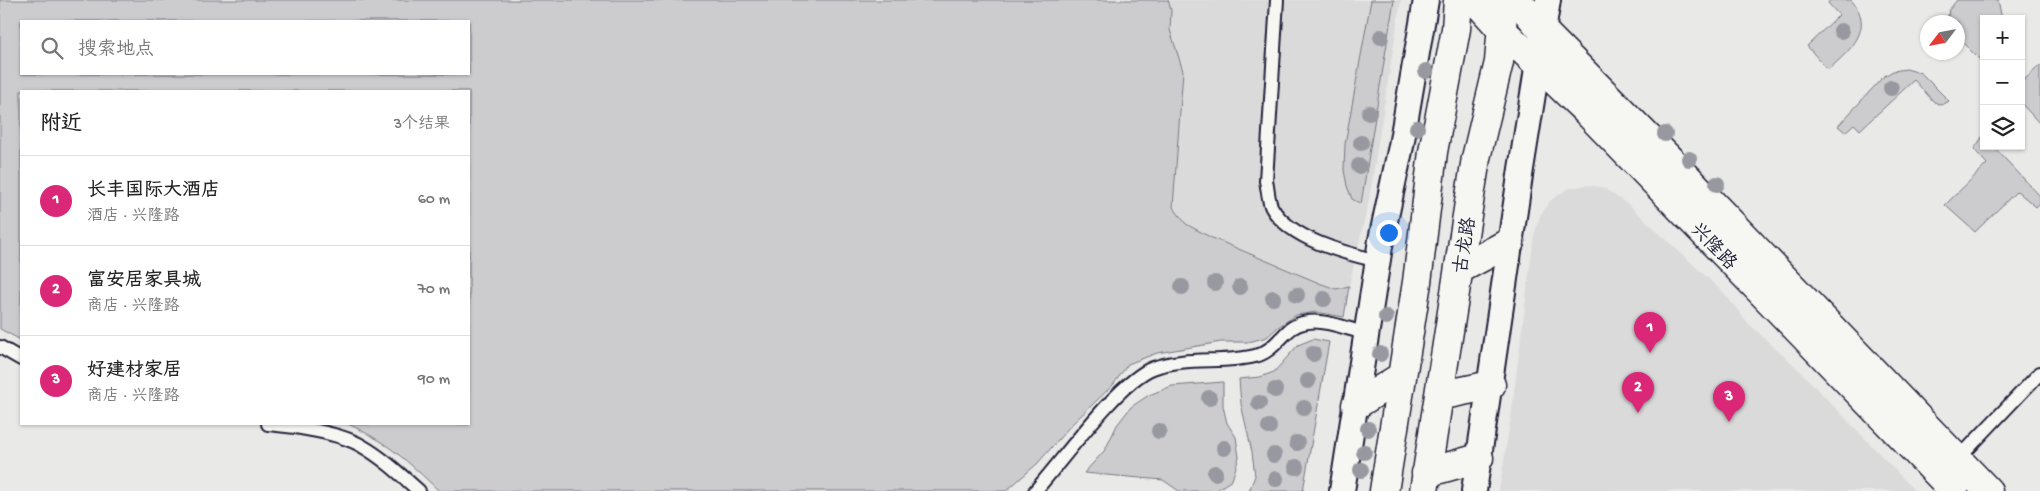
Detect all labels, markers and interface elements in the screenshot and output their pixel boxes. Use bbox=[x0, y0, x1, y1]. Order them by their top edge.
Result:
north arrow bbox=[1920, 15, 1965, 60]
map controls bbox=[1980, 15, 2025, 150]
button: + bbox=[1980, 15, 2025, 60]
search box bbox=[20, 20, 470, 75]
icon: search bbox=[38, 34, 66, 62]
text: 搜索地点 bbox=[78, 39, 154, 62]
button: − bbox=[1980, 60, 2025, 105]
button: layers bbox=[1980, 105, 2025, 150]
text: 附近 bbox=[40, 113, 82, 138]
text: 3个结果 bbox=[394, 116, 450, 135]
text: 长丰国际大酒店 bbox=[87, 180, 220, 203]
text: 1 bbox=[53, 191, 59, 210]
text: 60 m bbox=[418, 191, 450, 210]
text: 酒店 · 兴隆路 bbox=[87, 208, 180, 227]
street label: 古龙路 bbox=[1450, 215, 1482, 276]
street label: 兴隆路 bbox=[1684, 218, 1741, 276]
your location bbox=[1376, 220, 1402, 246]
text: 富安居家具城 bbox=[87, 270, 201, 293]
text: 2 bbox=[52, 281, 60, 300]
text: 70 m bbox=[417, 281, 450, 300]
text: 商店 · 兴隆路 bbox=[87, 298, 180, 317]
pin: 1 bbox=[1634, 312, 1666, 353]
text: 好建材家居 bbox=[87, 360, 182, 383]
text: 3 bbox=[52, 371, 60, 390]
text: 90 m bbox=[418, 371, 450, 390]
pin: 2 bbox=[1622, 372, 1654, 413]
pin: 3 bbox=[1713, 381, 1745, 422]
text: 商店 · 兴隆路 bbox=[87, 388, 180, 407]

